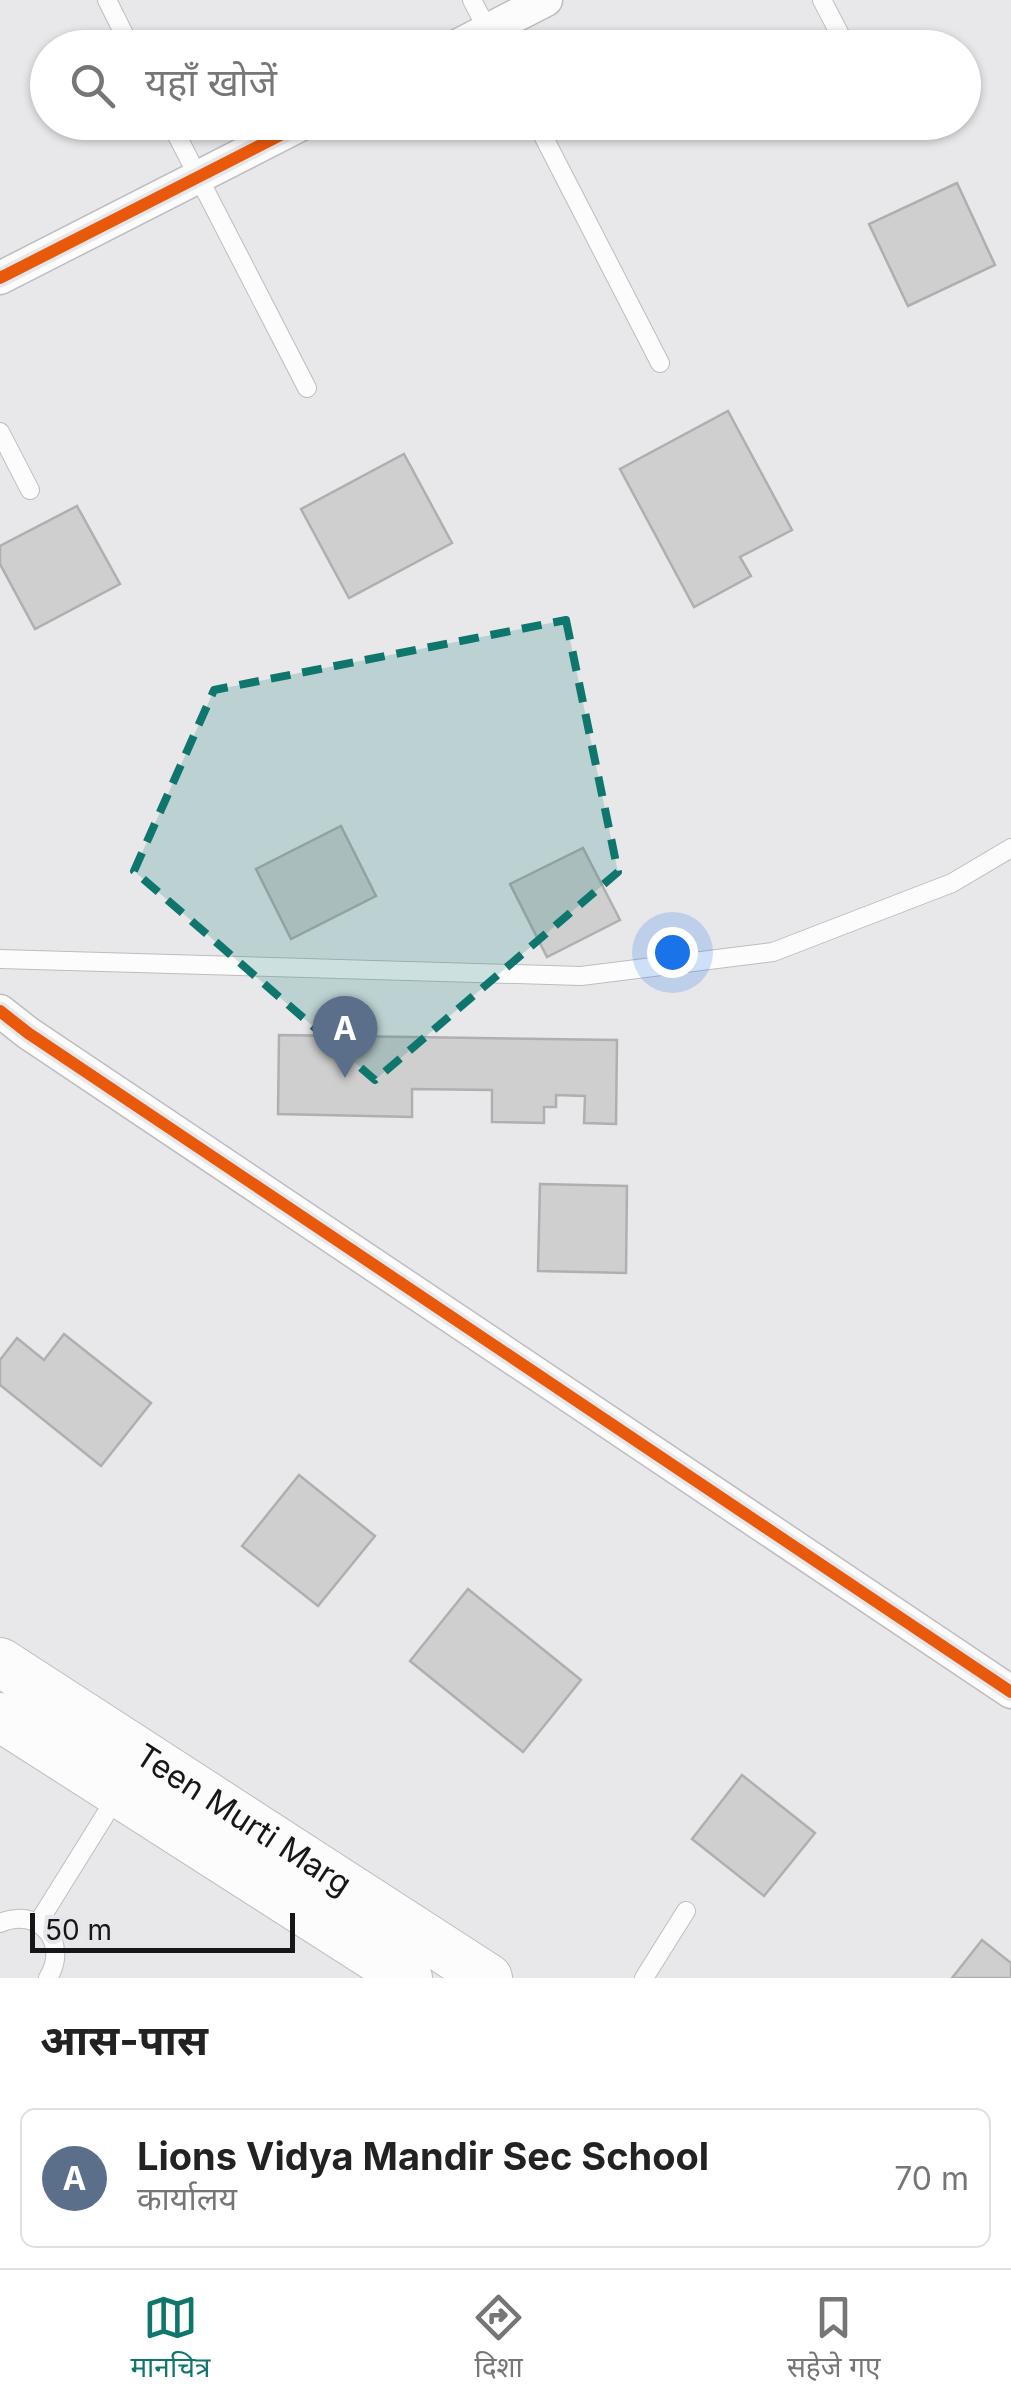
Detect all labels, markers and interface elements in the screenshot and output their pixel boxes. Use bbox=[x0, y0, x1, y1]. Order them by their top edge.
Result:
search box bbox=[30, 30, 981, 140]
icon: search bbox=[65, 58, 120, 113]
text: यहाँ खोजें bbox=[145, 59, 277, 105]
your location bbox=[647, 927, 698, 978]
pin: A bbox=[312, 996, 378, 1078]
street label: Teen Murti Marg bbox=[129, 1735, 359, 1903]
scale bar bbox=[30, 1908, 295, 1952]
text: 50 m bbox=[45, 1913, 112, 1947]
text: आस-पास bbox=[40, 2014, 208, 2065]
text: Lions Vidya Mandir Sec School bbox=[137, 2133, 709, 2179]
text: A bbox=[63, 2159, 86, 2198]
text: 70 m bbox=[894, 2159, 969, 2198]
text: कार्यालय bbox=[137, 2179, 237, 2218]
tab: मानचित्र bbox=[130, 2290, 210, 2388]
tab: दिशा bbox=[471, 2290, 526, 2388]
tab: सहेजे गए bbox=[787, 2290, 881, 2388]

